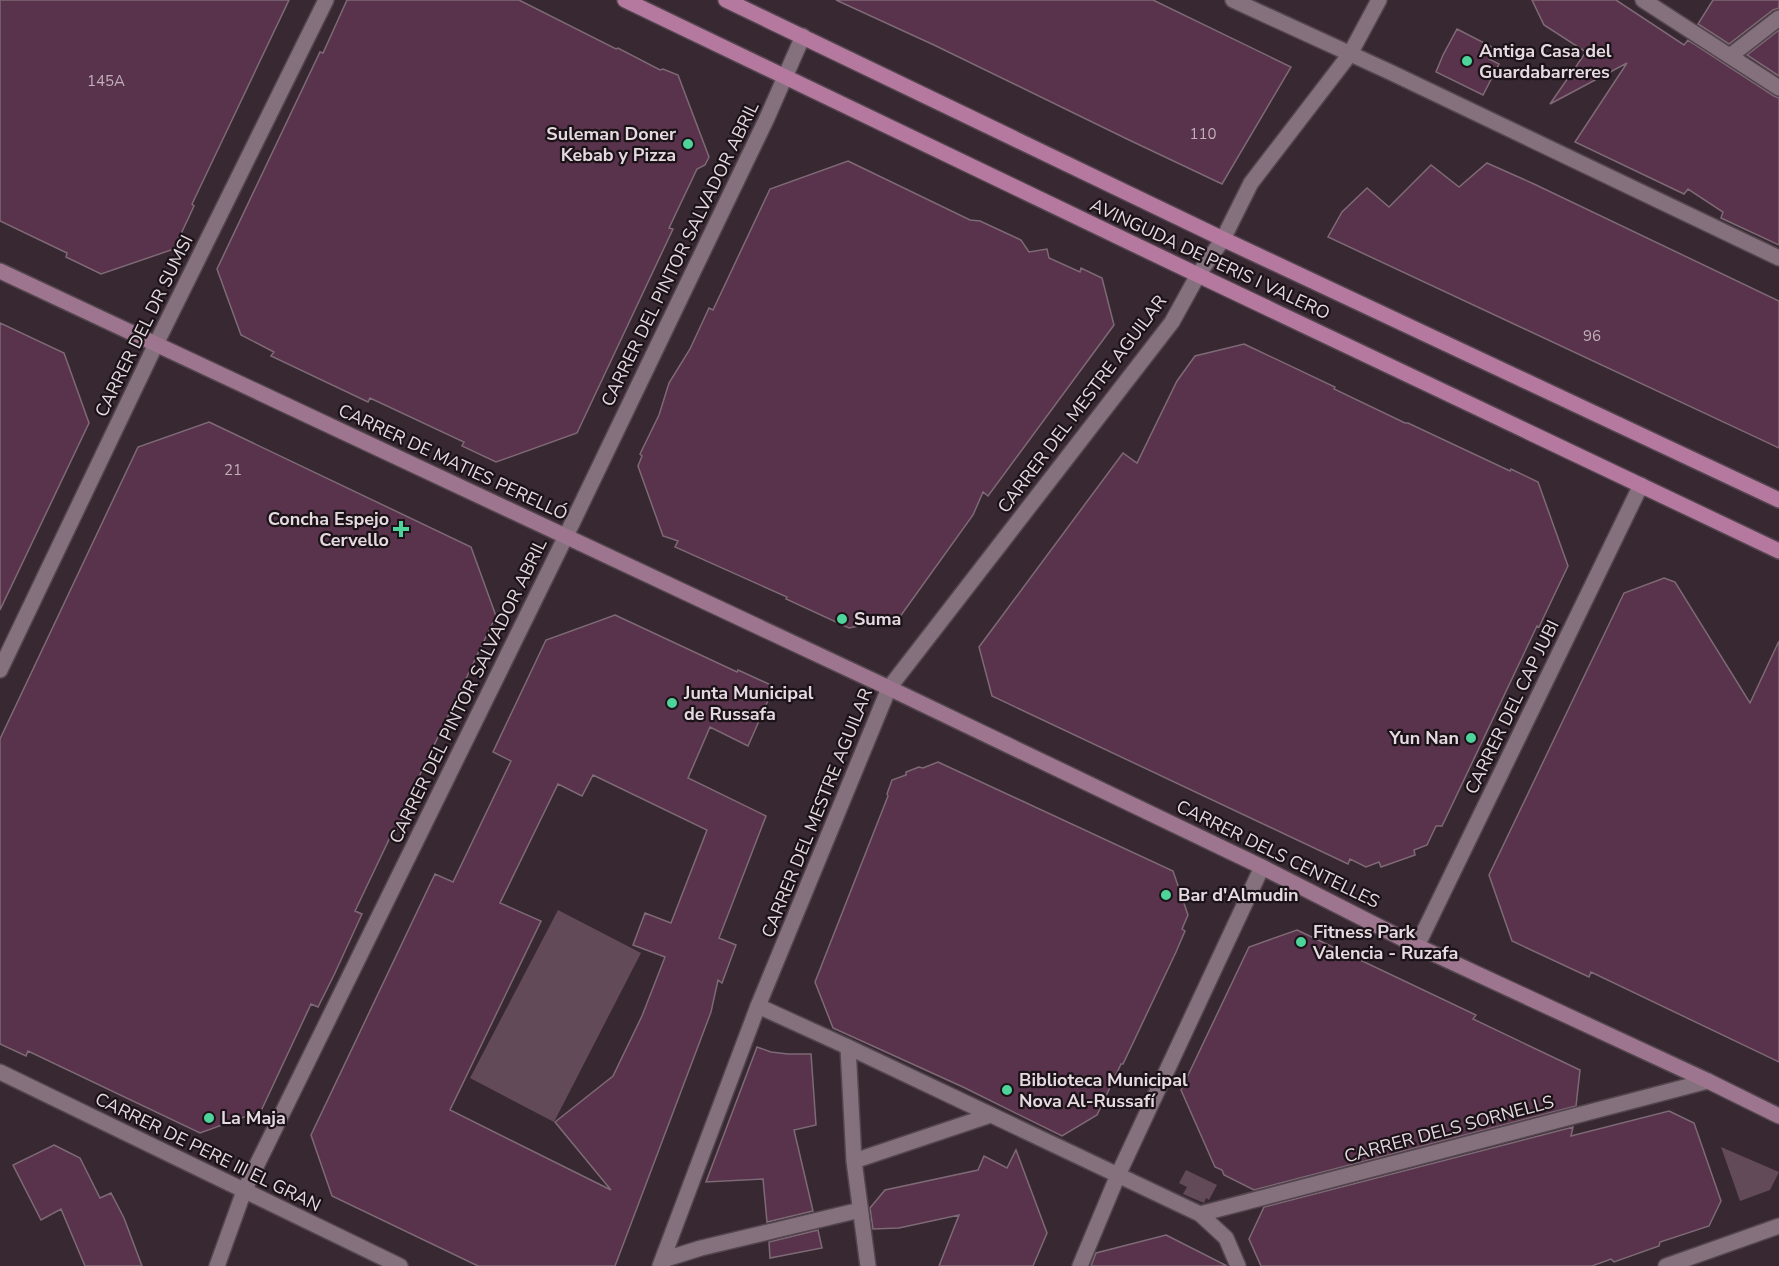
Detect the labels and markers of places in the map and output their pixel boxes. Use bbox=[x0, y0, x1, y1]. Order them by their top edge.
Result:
place label: Antiga Casa del Guardabarreres bbox=[1479, 39, 1612, 84]
marker: Antiga Casa del Guardabarreres bbox=[1460, 54, 1474, 68]
place label: Suleman Doner Kebab y Pizza bbox=[546, 122, 676, 167]
marker: Suleman Doner Kebab y Pizza bbox=[681, 137, 695, 151]
place label: Concha Espejo Cervello bbox=[268, 507, 389, 552]
marker: Concha Espejo Cervello bbox=[394, 522, 408, 536]
place label: Suma bbox=[854, 607, 901, 631]
marker: Suma bbox=[835, 612, 849, 626]
place label: Junta Municipal de Russafa bbox=[683, 681, 814, 726]
marker: Junta Municipal de Russafa bbox=[665, 696, 679, 710]
place label: Yun Nan bbox=[1389, 726, 1459, 750]
marker: Yun Nan bbox=[1464, 731, 1478, 745]
place label: Bar d'Almudin bbox=[1178, 883, 1299, 907]
marker: Bar d'Almudin bbox=[1159, 888, 1173, 902]
place label: Fitness Park Valencia - Ruzafa bbox=[1312, 920, 1458, 965]
marker: Fitness Park Valencia - Ruzafa bbox=[1294, 935, 1308, 949]
place label: Biblioteca Municipal Nova Al-Russafí bbox=[1019, 1068, 1188, 1113]
marker: Biblioteca Municipal Nova Al-Russafí bbox=[1000, 1083, 1014, 1097]
place label: La Maja bbox=[221, 1106, 286, 1130]
marker: La Maja bbox=[202, 1111, 216, 1125]

